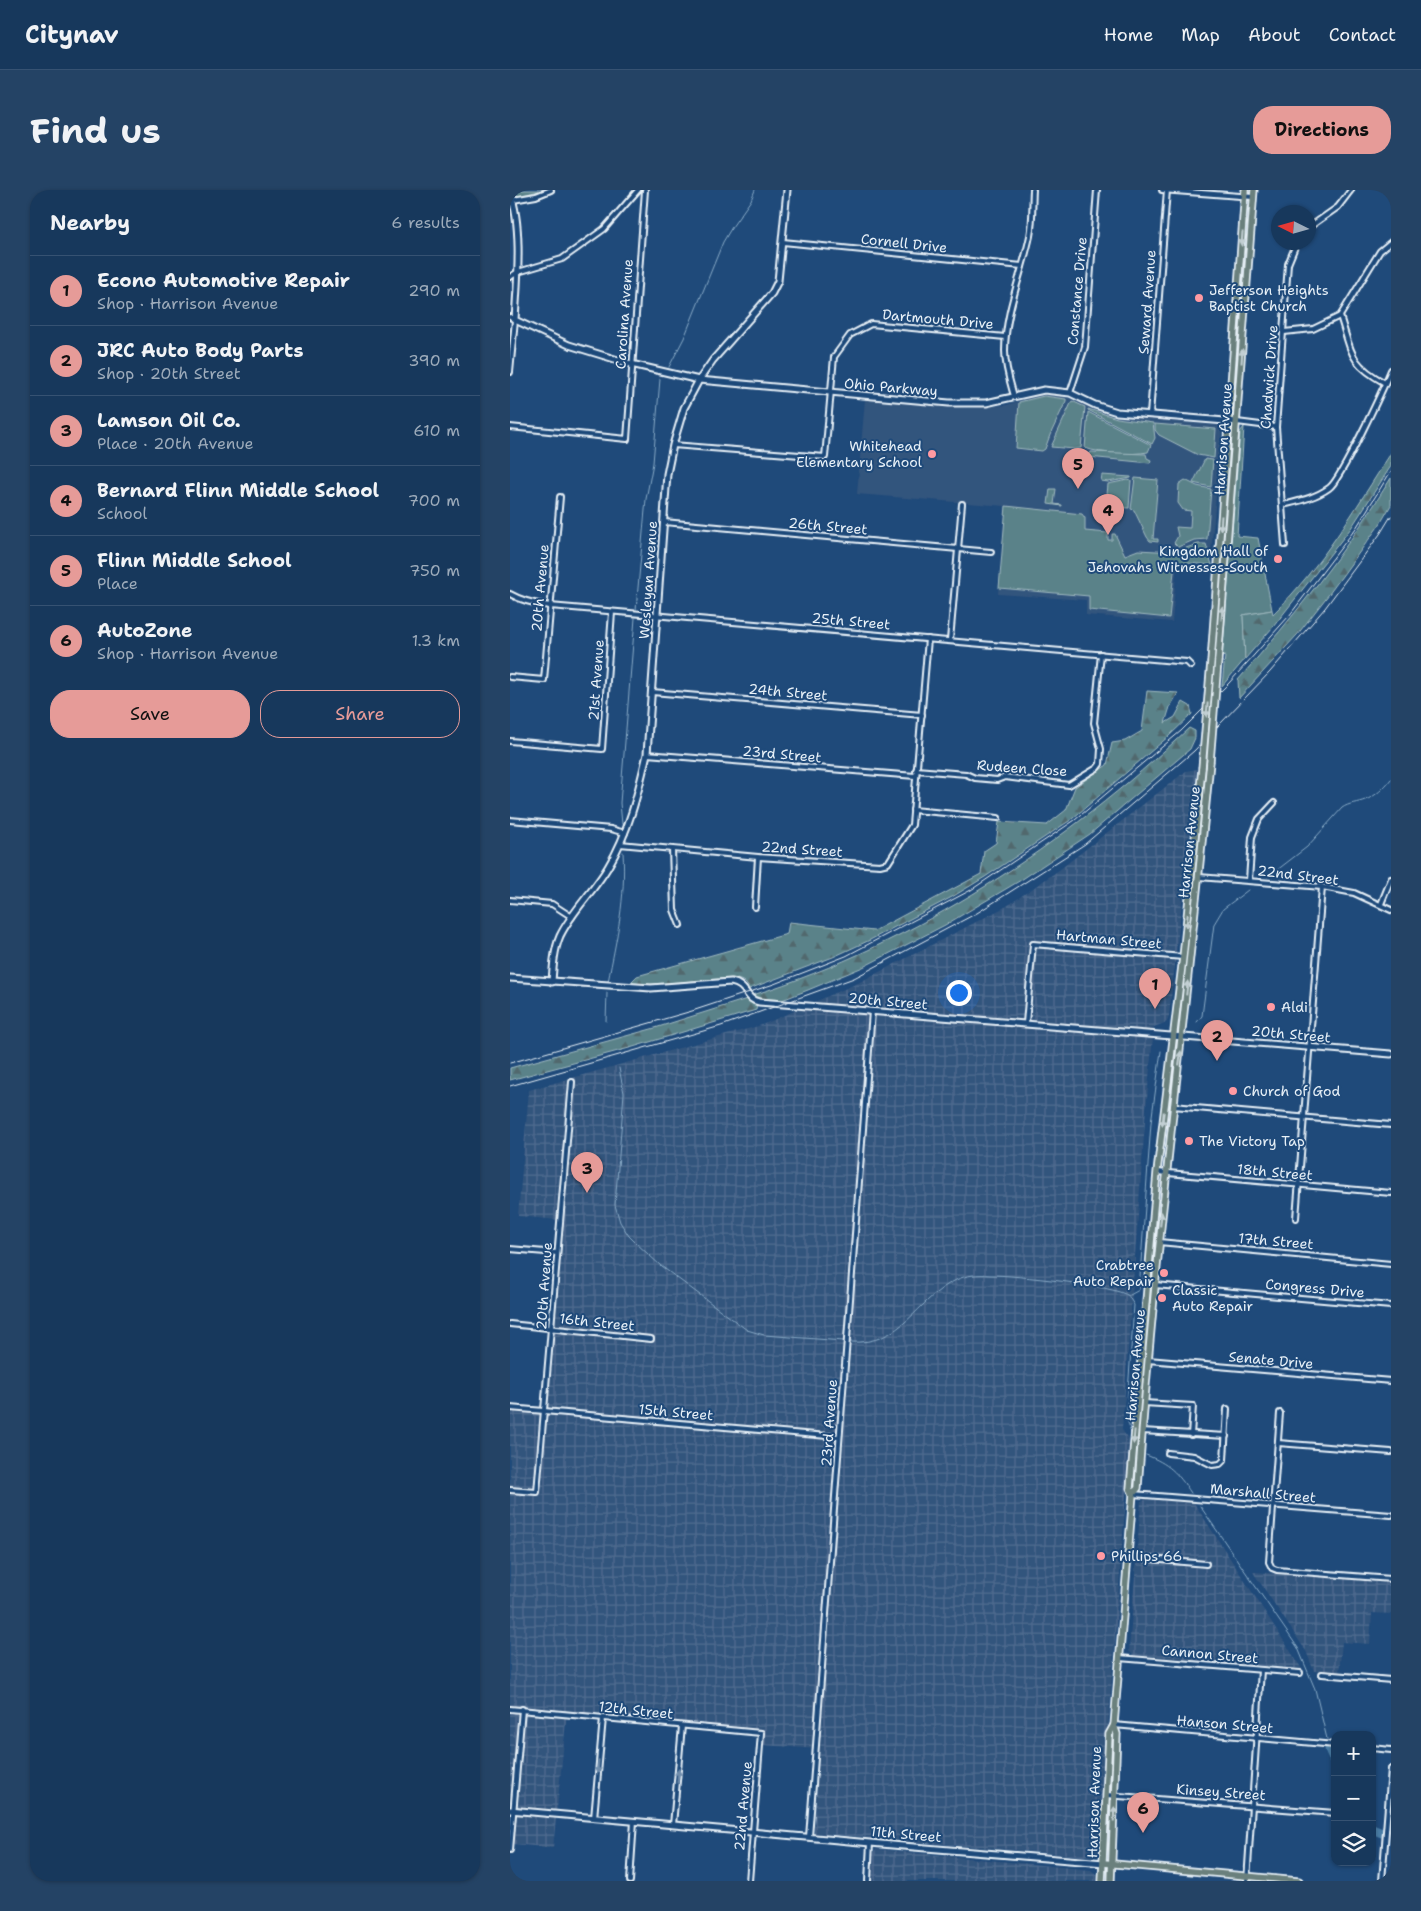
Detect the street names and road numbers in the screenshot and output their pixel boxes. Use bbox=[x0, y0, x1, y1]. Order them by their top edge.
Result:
street label: Cornell Drive bbox=[860, 230, 948, 256]
street label: Constance Drive bbox=[1063, 236, 1091, 346]
street label: Seward Avenue bbox=[1134, 249, 1160, 355]
street label: Carolina Avenue bbox=[611, 258, 637, 370]
street label: Dartmouth Drive bbox=[882, 305, 995, 333]
street label: Chadwick Drive bbox=[1256, 324, 1282, 430]
street label: Ohio Parkway bbox=[843, 374, 939, 400]
street label: Harrison Avenue bbox=[1210, 382, 1236, 496]
street label: 26th Street bbox=[788, 514, 868, 538]
street label: Wesleyan Avenue bbox=[635, 520, 661, 640]
street label: 20th Avenue bbox=[527, 543, 553, 633]
street label: 25th Street bbox=[811, 609, 891, 633]
street label: 21st Avenue bbox=[584, 639, 608, 721]
street label: 24th Street bbox=[748, 680, 828, 704]
street label: 23rd Street bbox=[742, 742, 822, 766]
street label: Rudeen Close bbox=[976, 756, 1068, 780]
street label: Harrison Avenue bbox=[1174, 785, 1204, 899]
street label: 22nd Street bbox=[761, 837, 843, 861]
street label: 22nd Street bbox=[1256, 861, 1340, 889]
street label: Hartman Street bbox=[1055, 925, 1163, 953]
street label: 20th Street bbox=[848, 989, 928, 1013]
street label: 20th Street bbox=[1251, 1022, 1331, 1046]
street label: 18th Street bbox=[1236, 1160, 1314, 1184]
street label: 17th Street bbox=[1238, 1229, 1314, 1253]
street label: 20th Avenue bbox=[532, 1241, 556, 1330]
street label: Congress Drive bbox=[1265, 1275, 1366, 1301]
street label: Harrison Avenue bbox=[1121, 1308, 1149, 1422]
street label: 16th Street bbox=[559, 1309, 635, 1335]
street label: Senate Drive bbox=[1228, 1347, 1314, 1373]
street label: 23rd Avenue bbox=[817, 1379, 841, 1467]
street label: 15th Street bbox=[638, 1400, 714, 1424]
street label: Marshall Street bbox=[1209, 1479, 1317, 1507]
street label: Cannon Street bbox=[1161, 1641, 1259, 1667]
street label: 12th Street bbox=[598, 1697, 674, 1723]
street label: Hanson Street bbox=[1176, 1711, 1274, 1737]
street label: Harrison Avenue bbox=[1083, 1745, 1105, 1859]
street label: 22nd Avenue bbox=[730, 1760, 756, 1852]
street label: Kinsey Street bbox=[1176, 1780, 1266, 1804]
street label: 11th Street bbox=[870, 1822, 942, 1846]

